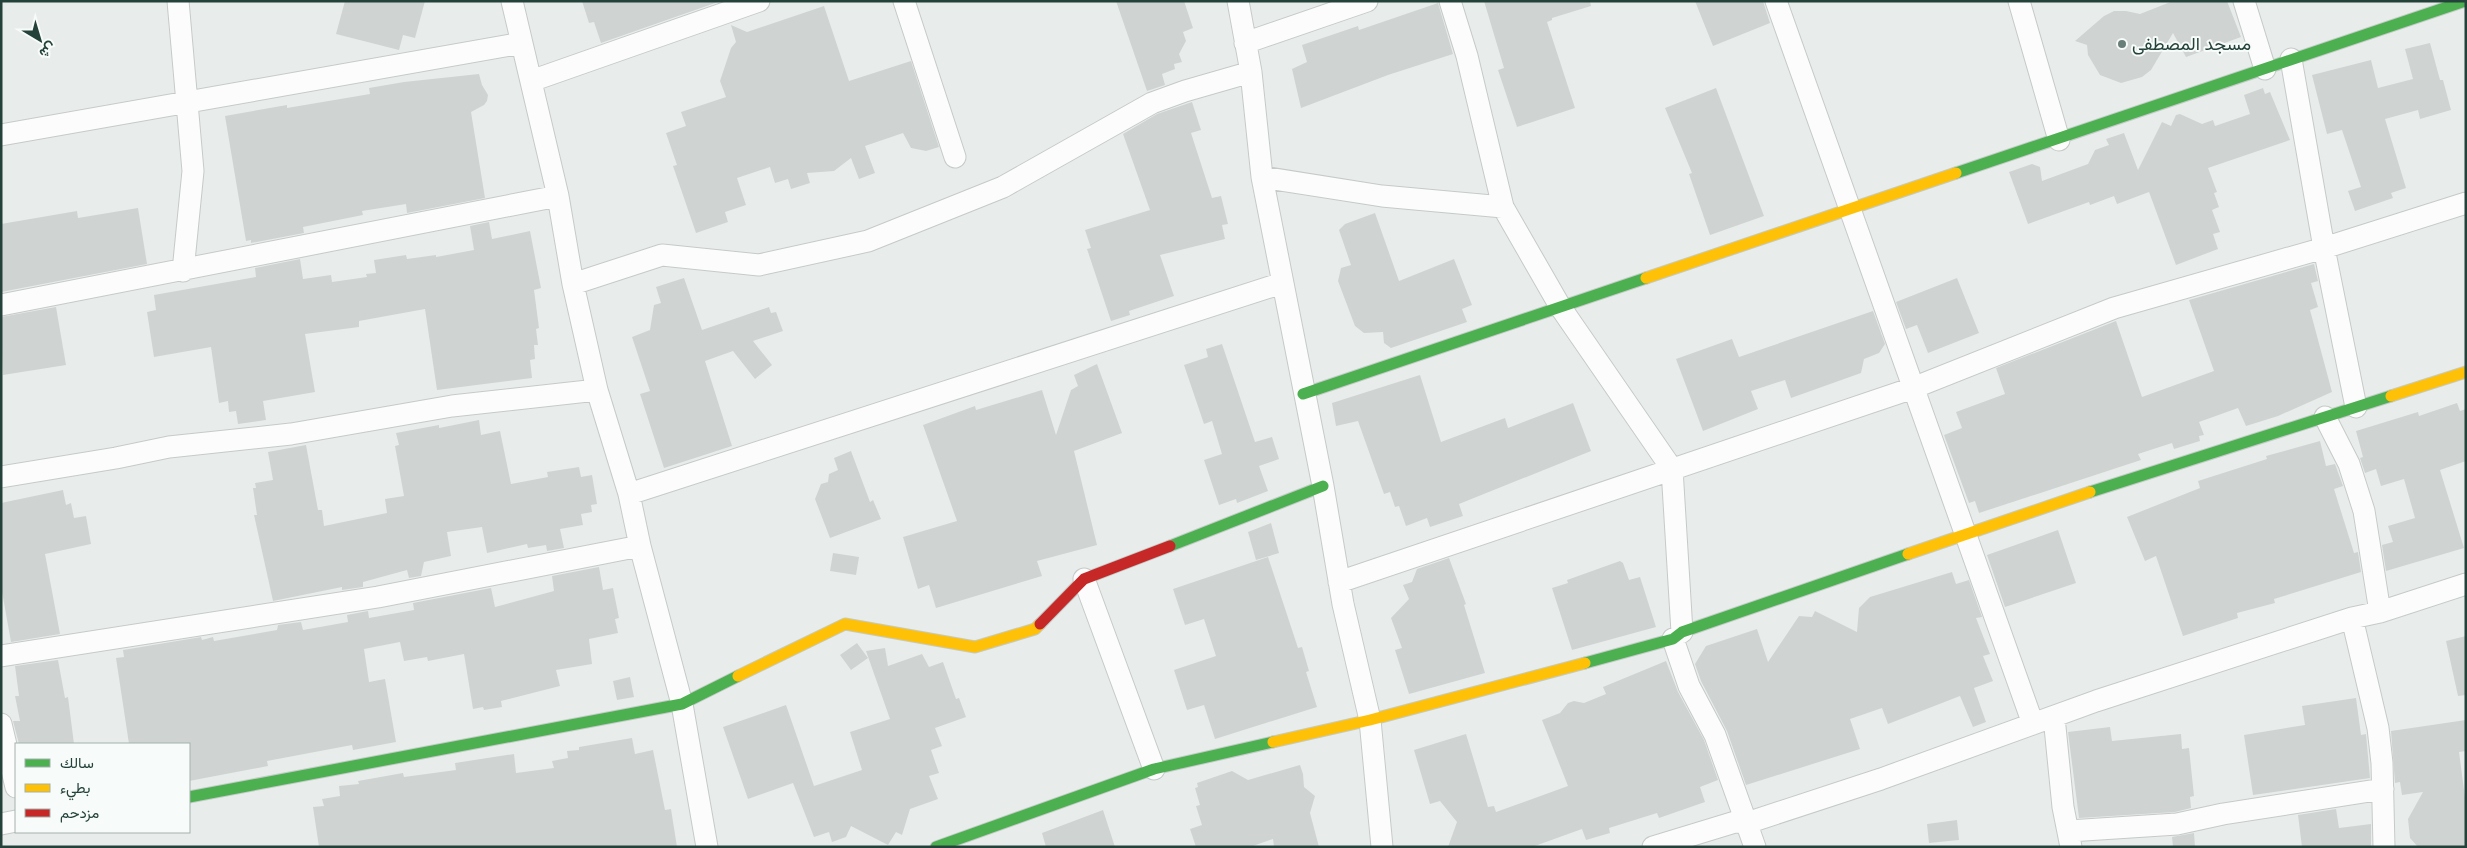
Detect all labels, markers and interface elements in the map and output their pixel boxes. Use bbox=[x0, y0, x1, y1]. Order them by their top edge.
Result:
north arrow bbox=[15, 15, 65, 65]
place label: مسجد المصطفى bbox=[2132, 32, 2251, 55]
text: ش bbox=[36, 38, 60, 63]
marker: مسجد المصطفى bbox=[2116, 38, 2128, 50]
legend bbox=[15, 743, 190, 833]
text: سالك bbox=[60, 753, 94, 771]
text: بطيء bbox=[60, 778, 90, 801]
text: مزدحم bbox=[60, 803, 99, 823]

